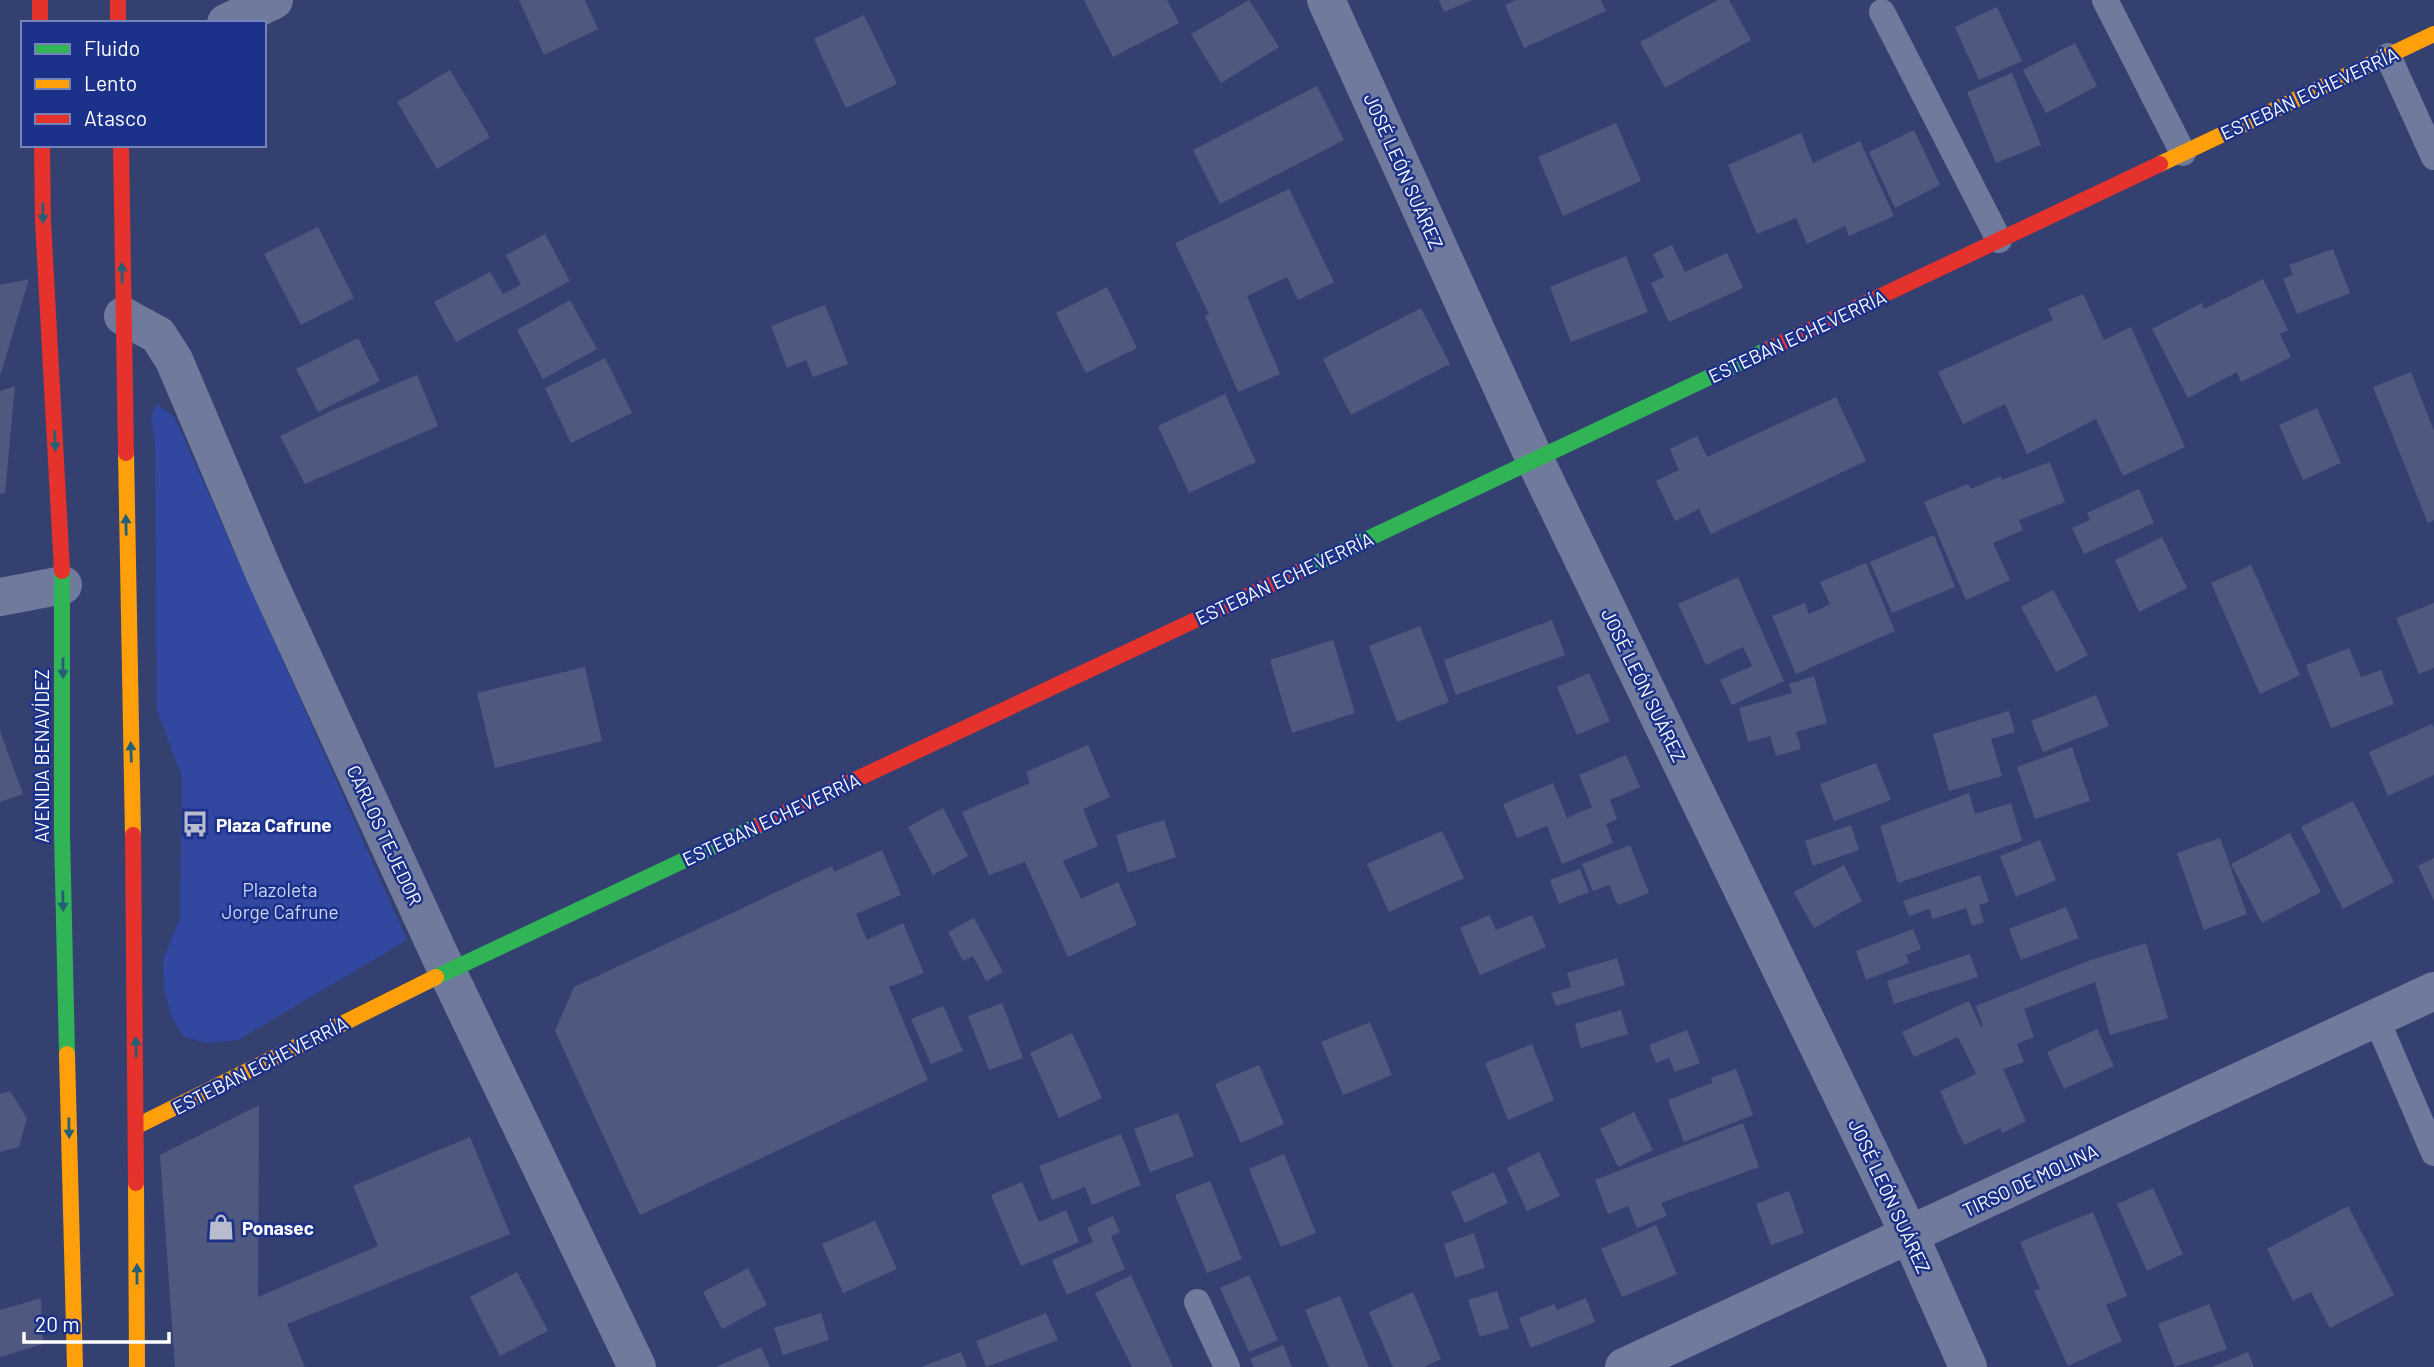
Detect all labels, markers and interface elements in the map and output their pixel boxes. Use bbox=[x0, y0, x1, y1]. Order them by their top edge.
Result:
legend bbox=[21, 21, 266, 147]
text: Fluido bbox=[84, 35, 140, 60]
street label: ESTEBAN ECHEVERRÍA bbox=[2216, 42, 2402, 144]
text: Lento bbox=[84, 70, 137, 95]
street label: JOSÉ LEÓN SUÁREZ bbox=[1359, 90, 1449, 252]
text: Atasco bbox=[84, 105, 147, 130]
one-way arrow bbox=[37, 203, 49, 225]
one-way arrow bbox=[116, 262, 128, 284]
street label: ESTEBAN ECHEVERRÍA bbox=[1704, 285, 1890, 387]
one-way arrow bbox=[50, 430, 61, 452]
one-way arrow bbox=[121, 514, 132, 536]
street label: ESTEBAN ECHEVERRÍA bbox=[1191, 527, 1377, 629]
street label: JOSÉ LEÓN SUÁREZ bbox=[1597, 604, 1691, 766]
one-way arrow bbox=[57, 657, 68, 679]
street label: AVENIDA BENAVÍDEZ bbox=[30, 669, 53, 843]
one-way arrow bbox=[125, 741, 137, 763]
street label: CARLOS TEJEDOR bbox=[342, 761, 428, 909]
street label: ESTEBAN ECHEVERRÍA bbox=[678, 768, 864, 870]
bus stop icon: Plaza Cafrune bbox=[180, 809, 210, 839]
place label: Plaza Cafrune bbox=[216, 813, 332, 836]
park label: Plazoleta Jorge Cafrune bbox=[221, 878, 339, 923]
one-way arrow bbox=[58, 890, 69, 912]
street label: ESTEBAN ECHEVERRÍA bbox=[169, 1011, 351, 1119]
one-way arrow bbox=[130, 1036, 142, 1058]
street label: JOSÉ LEÓN SUÁREZ bbox=[1844, 1115, 1936, 1277]
one-way arrow bbox=[64, 1118, 75, 1140]
street label: TIRSO DE MOLINA bbox=[1959, 1139, 2101, 1221]
shop icon: Ponasec bbox=[206, 1212, 236, 1242]
place label: Ponasec bbox=[242, 1216, 314, 1239]
one-way arrow bbox=[131, 1263, 143, 1285]
scale bar bbox=[24, 1300, 170, 1344]
text: 20 m bbox=[35, 1311, 80, 1336]

